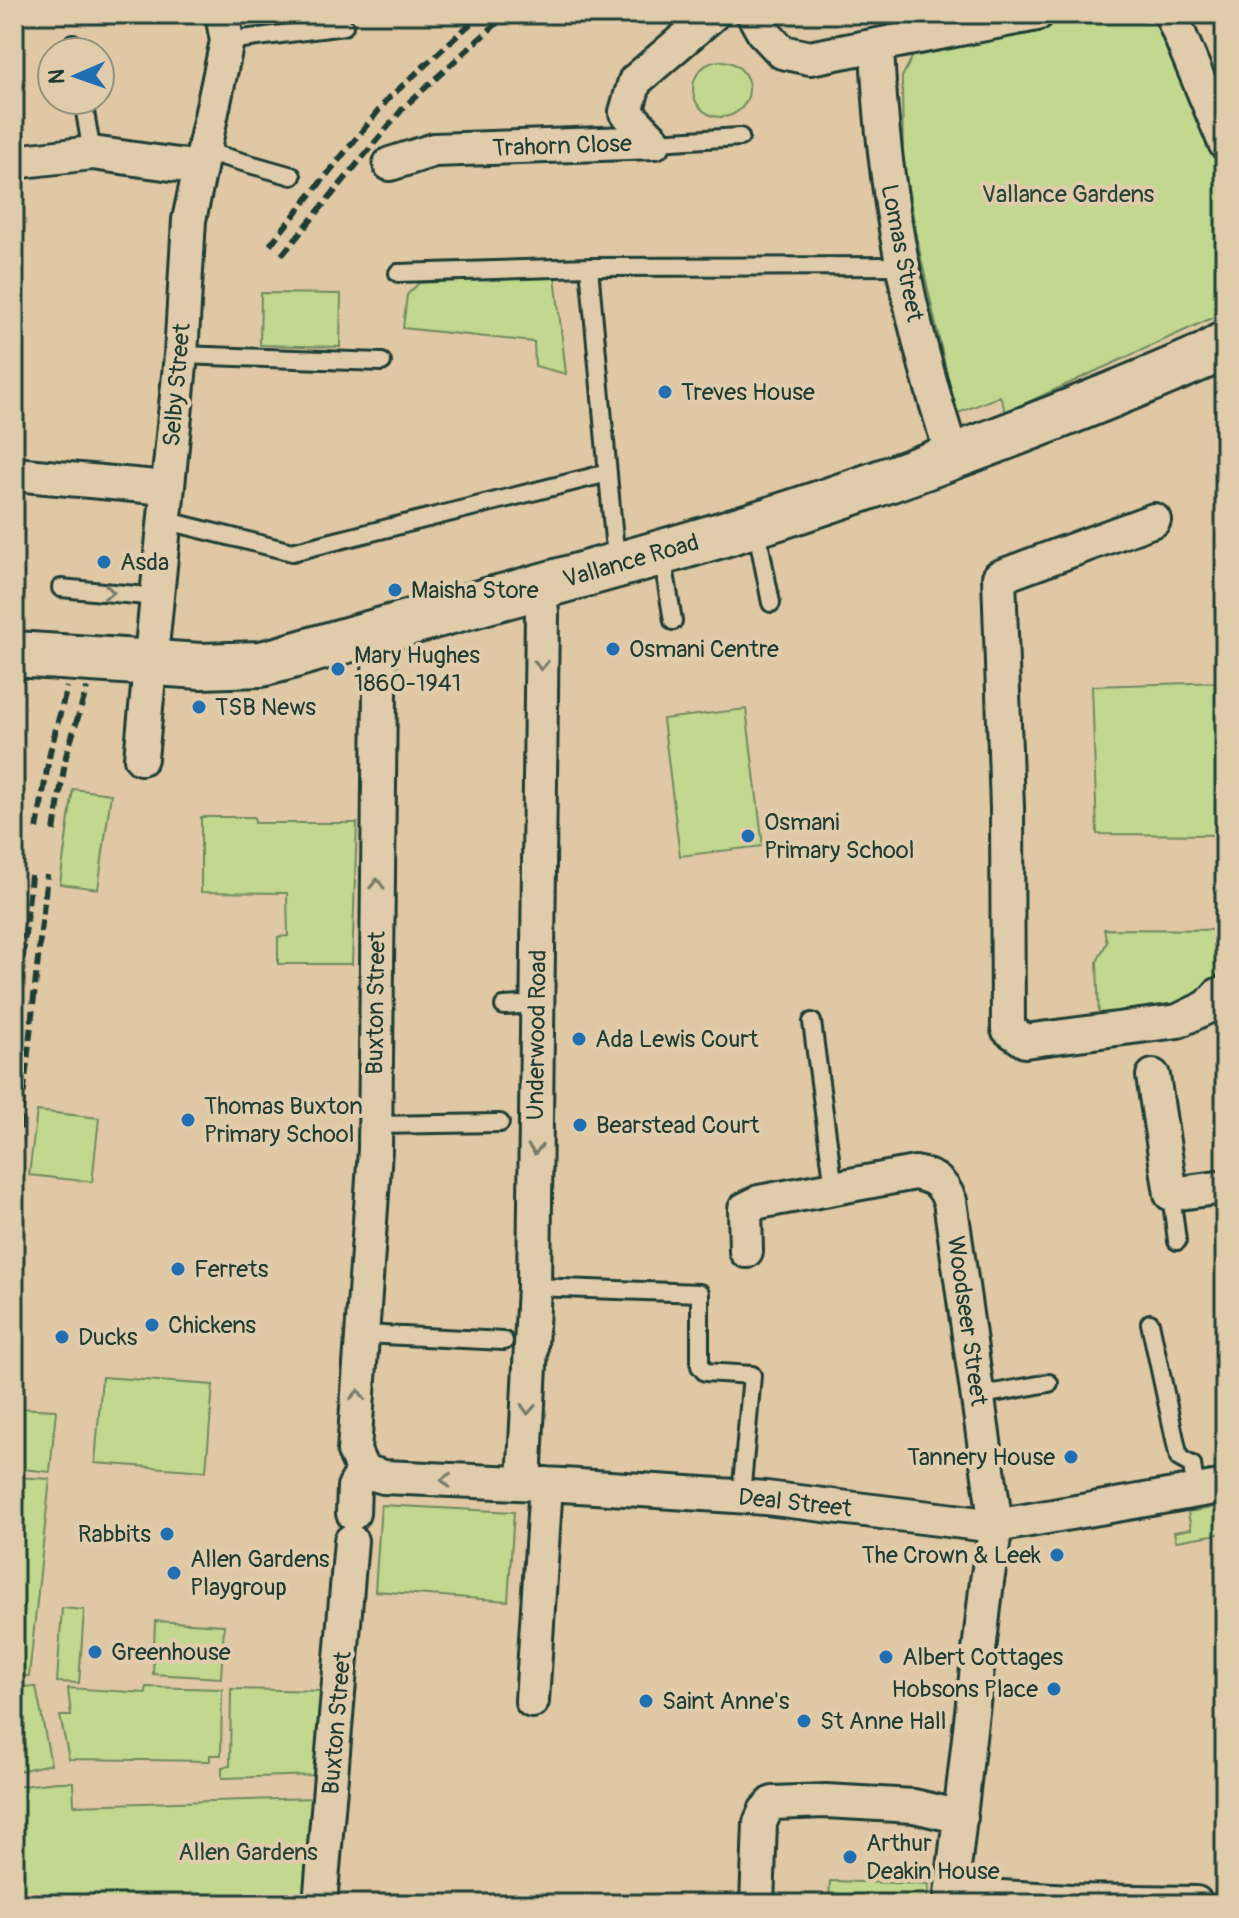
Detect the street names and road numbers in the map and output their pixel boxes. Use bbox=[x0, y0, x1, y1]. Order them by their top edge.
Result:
street label: Trahorn Close bbox=[492, 129, 633, 163]
street label: Lomas Street bbox=[874, 182, 930, 324]
street label: Selby Street bbox=[157, 322, 197, 448]
street label: Vallance Road bbox=[560, 528, 702, 594]
street label: Buxton Street bbox=[360, 931, 392, 1075]
street label: Underwood Road bbox=[521, 949, 553, 1121]
street label: Woodseer Street bbox=[941, 1234, 993, 1408]
street label: Deal Street bbox=[737, 1483, 854, 1523]
street label: Buxton Street bbox=[316, 1650, 358, 1796]

